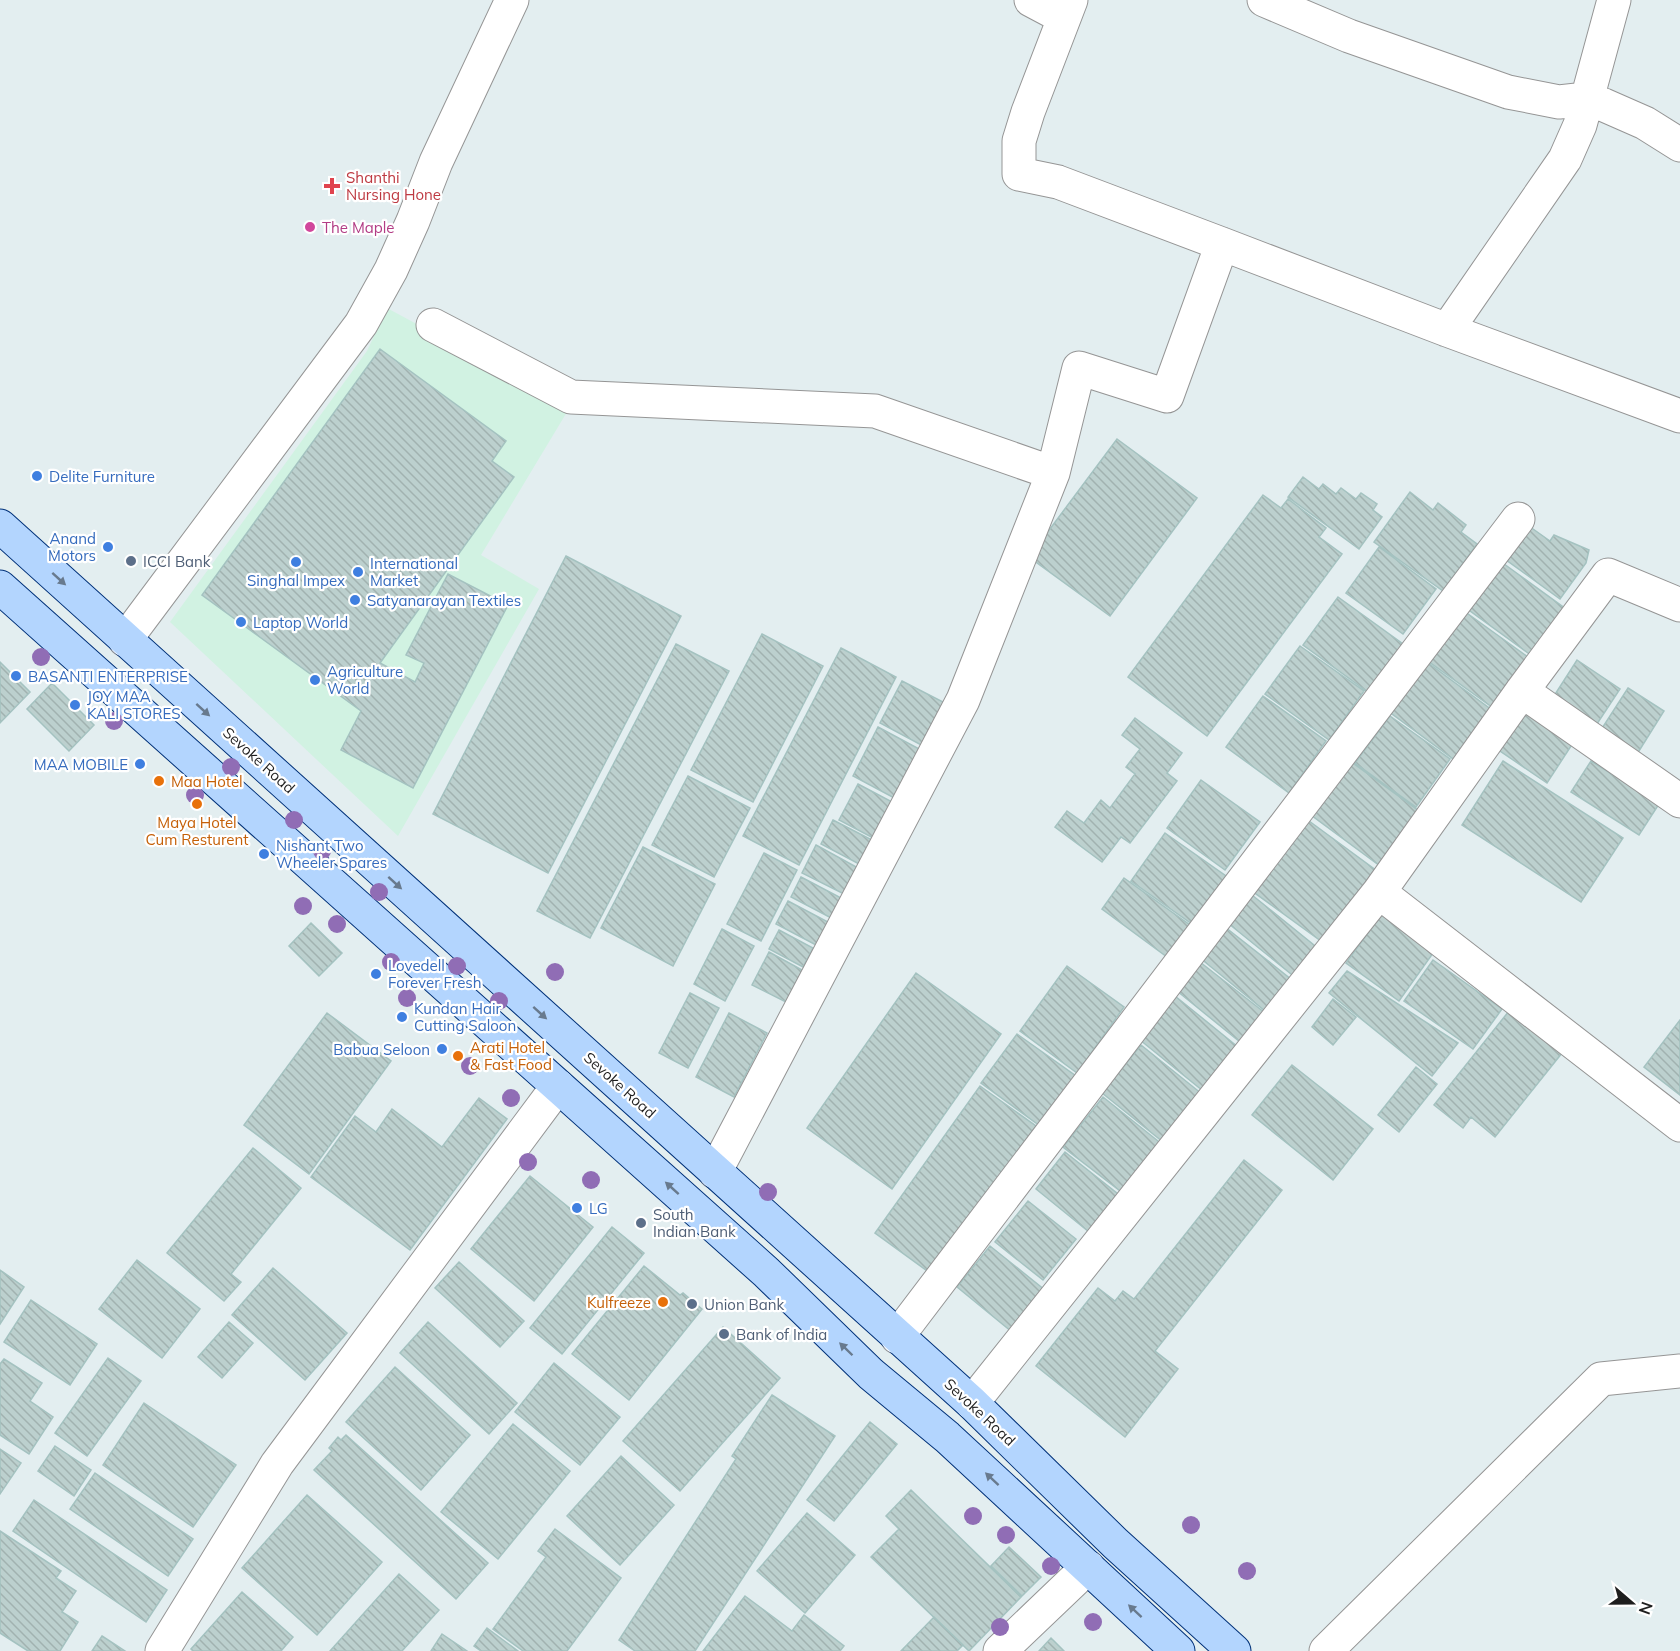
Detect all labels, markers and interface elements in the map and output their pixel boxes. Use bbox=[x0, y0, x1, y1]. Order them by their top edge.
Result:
place label: Shanthi Nursing Hone bbox=[346, 168, 441, 204]
marker: Shanthi Nursing Hone bbox=[323, 177, 341, 195]
place label: The Maple bbox=[322, 218, 395, 237]
marker: The Maple bbox=[303, 220, 317, 234]
place label: Delite Furniture bbox=[49, 467, 155, 486]
marker: Delite Furniture bbox=[30, 469, 44, 483]
place label: Anand Motors bbox=[48, 529, 96, 565]
marker: Anand Motors bbox=[101, 540, 115, 554]
place label: ICCI Bank bbox=[143, 552, 211, 571]
marker: ICCI Bank bbox=[124, 554, 138, 568]
place label: International Market bbox=[370, 554, 458, 590]
marker: Singhal Impex bbox=[289, 555, 303, 569]
marker: International Market bbox=[351, 565, 365, 579]
place label: Singhal Impex bbox=[247, 571, 345, 590]
one-way arrow bbox=[51, 572, 66, 585]
place label: Satyanarayan Textiles bbox=[367, 591, 521, 610]
marker: Satyanarayan Textiles bbox=[348, 593, 362, 607]
place label: Laptop World bbox=[253, 613, 348, 632]
marker: Laptop World bbox=[234, 615, 248, 629]
place label: Agriculture World bbox=[327, 662, 403, 698]
place label: BASANTI ENTERPRISE bbox=[28, 667, 188, 686]
marker: BASANTI ENTERPRISE bbox=[9, 669, 23, 683]
marker: Agriculture World bbox=[308, 673, 322, 687]
place label: JOY MAA KALI STORES bbox=[87, 687, 181, 723]
marker: JOY MAA KALI STORES bbox=[68, 698, 82, 712]
one-way arrow bbox=[196, 703, 211, 717]
street label: Sevoke Road bbox=[219, 723, 299, 797]
place label: MAA MOBILE bbox=[34, 755, 128, 774]
marker: MAA MOBILE bbox=[133, 757, 147, 771]
place label: Maa Hotel bbox=[171, 772, 243, 791]
marker: Maa Hotel bbox=[152, 774, 166, 788]
marker: Maya Hotel Cum Resturent bbox=[190, 797, 204, 811]
place label: Maya Hotel Cum Resturent bbox=[145, 813, 249, 849]
place label: Nishant Two Wheeler Spares bbox=[276, 836, 387, 872]
marker: Nishant Two Wheeler Spares bbox=[257, 847, 271, 861]
one-way arrow bbox=[387, 876, 402, 889]
place label: Lovedell Forever Fresh bbox=[388, 956, 482, 992]
marker: Lovedell Forever Fresh bbox=[369, 967, 383, 981]
place label: Kundan Hair Cutting Saloon bbox=[414, 999, 516, 1035]
one-way arrow bbox=[532, 1006, 547, 1019]
marker: Kundan Hair Cutting Saloon bbox=[395, 1010, 409, 1024]
place label: Arati Hotel & Fast Food bbox=[470, 1038, 552, 1074]
place label: Babua Seloon bbox=[333, 1040, 430, 1059]
marker: Babua Seloon bbox=[435, 1042, 449, 1056]
street label: Sevoke Road bbox=[580, 1048, 660, 1122]
marker: Arati Hotel & Fast Food bbox=[451, 1049, 465, 1063]
one-way arrow bbox=[665, 1182, 680, 1195]
place label: LG bbox=[589, 1199, 608, 1218]
marker: LG bbox=[570, 1201, 584, 1215]
place label: South Indian Bank bbox=[653, 1205, 736, 1241]
marker: South Indian Bank bbox=[634, 1216, 648, 1230]
place label: Kulfreeze bbox=[587, 1293, 651, 1312]
marker: Kulfreeze bbox=[656, 1295, 670, 1309]
place label: Union Bank bbox=[704, 1295, 785, 1314]
marker: Union Bank bbox=[685, 1297, 699, 1311]
place label: Bank of India bbox=[736, 1325, 827, 1344]
marker: Bank of India bbox=[717, 1327, 731, 1341]
one-way arrow bbox=[840, 1343, 854, 1357]
street label: Sevoke Road bbox=[941, 1374, 1019, 1450]
one-way arrow bbox=[985, 1472, 999, 1486]
north arrow bbox=[1602, 1573, 1662, 1633]
text: N bbox=[1635, 1599, 1658, 1617]
one-way arrow bbox=[1128, 1605, 1143, 1618]

